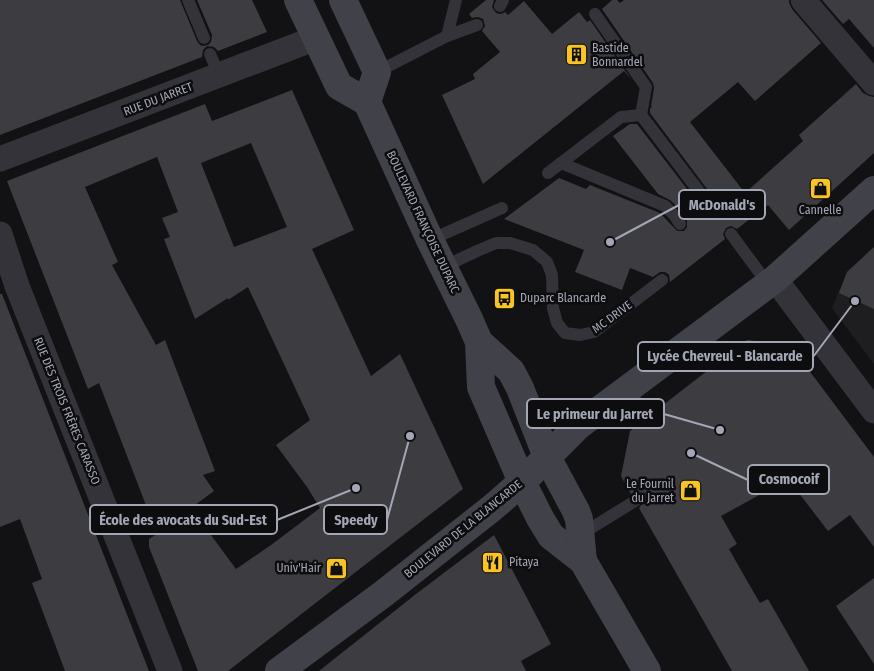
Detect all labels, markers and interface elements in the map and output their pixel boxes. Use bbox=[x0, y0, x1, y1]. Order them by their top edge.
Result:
place label: Bastide Bonnardel bbox=[592, 41, 643, 69]
building icon: Bastide Bonnardel bbox=[564, 43, 588, 67]
street label: RUE DU JARRET bbox=[122, 79, 195, 119]
street label: BOULEVARD FRANÇOISE DUPARC bbox=[384, 149, 462, 295]
shop icon: Cannelle bbox=[808, 177, 832, 201]
callout: McDonald's bbox=[679, 190, 765, 219]
text: McDonald's bbox=[689, 197, 755, 214]
place label: Cannelle bbox=[799, 203, 841, 217]
bus stop icon: Duparc Blancarde bbox=[492, 286, 516, 310]
place label: Duparc Blancarde bbox=[520, 291, 606, 305]
street label: MC DRIVE bbox=[589, 298, 635, 336]
street label: RUE DES TROIS FRÈRES CARASSO bbox=[31, 335, 104, 487]
callout: Lycée Chevreul - Blancarde bbox=[638, 342, 813, 371]
text: Lycée Chevreul - Blancarde bbox=[647, 348, 803, 365]
callout: Le primeur du Jarret bbox=[527, 399, 664, 428]
text: Le primeur du Jarret bbox=[537, 406, 654, 423]
callout: Cosmocoif bbox=[748, 465, 829, 494]
text: Cosmocoif bbox=[759, 471, 821, 488]
street label: BOULEVARD DE LA BLANCARDE bbox=[401, 477, 525, 581]
place label: Le Fournil du Jarret bbox=[626, 477, 674, 505]
shop icon: Le Fournil du Jarret bbox=[678, 479, 702, 503]
callout: École des avocats du Sud-Est bbox=[90, 505, 277, 534]
callout: Speedy bbox=[324, 505, 387, 534]
text: École des avocats du Sud-Est bbox=[99, 511, 268, 529]
text: Speedy bbox=[334, 512, 378, 529]
restaurant icon: Pitaya bbox=[481, 550, 505, 574]
place label: Pitaya bbox=[509, 555, 539, 569]
shop icon: Univ'Hair bbox=[325, 556, 349, 580]
place label: Univ'Hair bbox=[276, 561, 322, 575]

